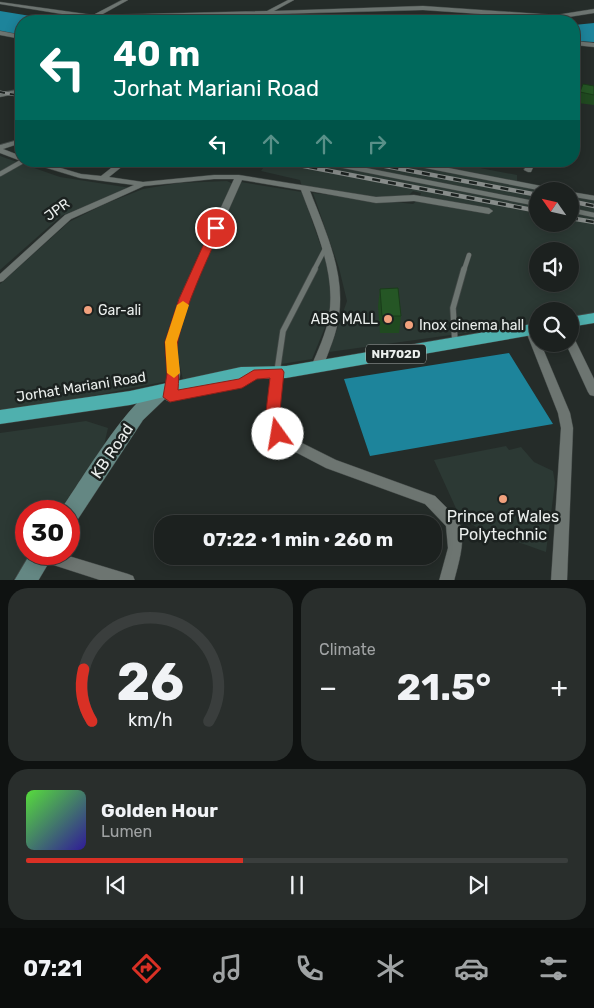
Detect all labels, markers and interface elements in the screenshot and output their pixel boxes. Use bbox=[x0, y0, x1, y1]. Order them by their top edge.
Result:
text: 40 m bbox=[113, 33, 200, 75]
icon: left bbox=[30, 35, 95, 100]
text: Jorhat Mariani Road bbox=[113, 75, 319, 102]
icon: left bbox=[204, 130, 232, 158]
icon: ahead bbox=[257, 130, 285, 158]
icon: ahead bbox=[310, 130, 338, 158]
icon: right bbox=[363, 130, 391, 158]
north arrow bbox=[529, 182, 579, 232]
map controls bbox=[529, 182, 579, 352]
street label: JPR bbox=[41, 195, 73, 225]
pin bbox=[195, 207, 237, 249]
icon: arrive bbox=[202, 214, 230, 242]
button: sound bbox=[529, 242, 579, 292]
place label: Gar-ali bbox=[98, 302, 141, 319]
button: search bbox=[529, 302, 579, 352]
marker: Gar-ali bbox=[82, 304, 94, 316]
place label: ABS MALL bbox=[311, 311, 378, 328]
marker: ABS MALL bbox=[382, 313, 394, 325]
place label: Inox cinema hall bbox=[419, 317, 524, 334]
marker: Inox cinema hall bbox=[403, 319, 415, 331]
road number: NH702D bbox=[366, 344, 426, 364]
street label: Jorhat Mariani Road bbox=[15, 368, 147, 406]
position arrow bbox=[251, 407, 303, 459]
street label: KB Road bbox=[87, 420, 137, 482]
marker: Prince of Wales Polytechnic bbox=[497, 493, 509, 505]
speed limit sign: 30 bbox=[15, 500, 80, 565]
place label: Prince of Wales Polytechnic bbox=[447, 507, 559, 544]
text: 07:22 · 1 min · 260 m bbox=[203, 528, 393, 551]
text: Climate bbox=[319, 640, 376, 659]
text: 26 bbox=[117, 651, 184, 713]
text: 21.5° bbox=[397, 664, 491, 710]
text: − bbox=[319, 671, 337, 704]
text: + bbox=[551, 671, 568, 704]
text: km/h bbox=[128, 709, 173, 730]
text: Golden Hour bbox=[101, 799, 218, 822]
text: Lumen bbox=[101, 822, 152, 841]
icon: previous bbox=[102, 871, 130, 899]
icon: pause bbox=[283, 871, 311, 899]
icon: next bbox=[464, 871, 492, 899]
icon: directions bbox=[129, 951, 164, 986]
icon: music bbox=[210, 951, 245, 986]
icon: phone bbox=[292, 951, 327, 986]
icon: climate bbox=[373, 951, 408, 986]
icon: car bbox=[454, 951, 489, 986]
icon: filters bbox=[536, 951, 571, 986]
text: 07:21 bbox=[23, 955, 82, 982]

